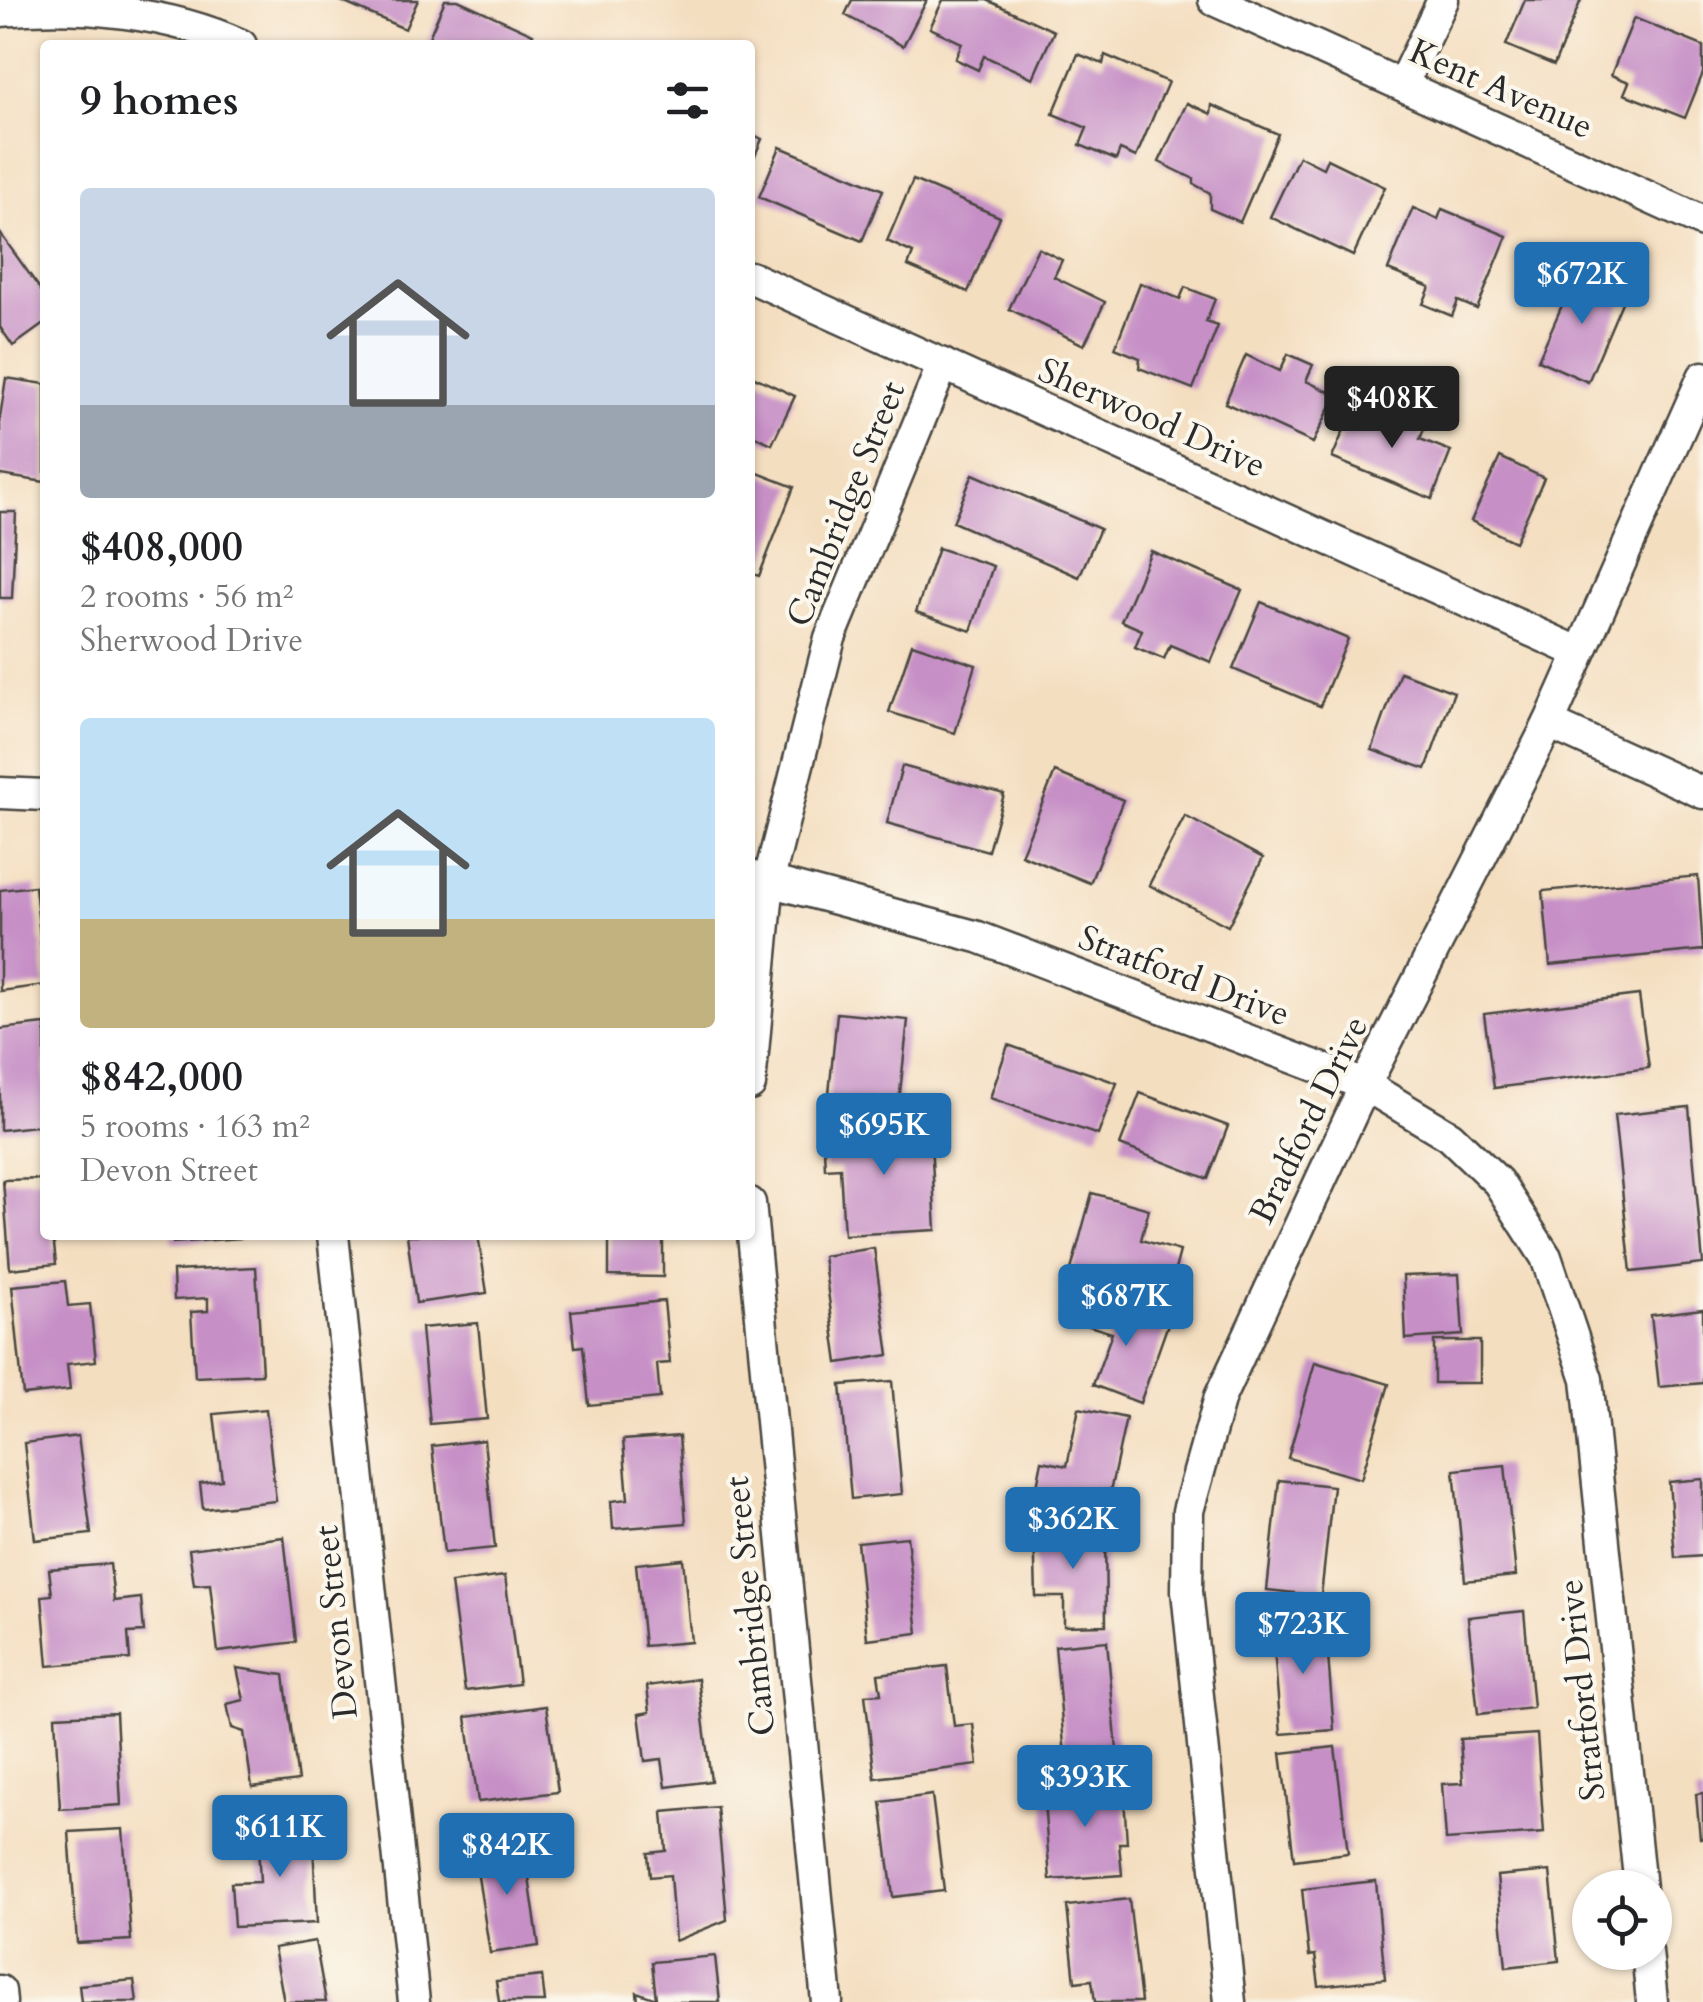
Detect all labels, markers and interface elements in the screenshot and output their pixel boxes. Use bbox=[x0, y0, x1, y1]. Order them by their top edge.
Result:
street label: Kent Avenue bbox=[1402, 27, 1600, 151]
text: 9 homes bbox=[80, 72, 238, 129]
icon: filters bbox=[660, 73, 715, 128]
pin: $672K bbox=[1512, 242, 1652, 327]
text: $672K bbox=[1536, 252, 1628, 296]
icon: home bbox=[308, 253, 488, 433]
street label: Sherwood Drive bbox=[1031, 346, 1273, 490]
pin: $408K bbox=[1322, 366, 1462, 451]
street label: Cambridge Street bbox=[775, 374, 917, 634]
text: $408K bbox=[1346, 376, 1438, 420]
text: $408,000 bbox=[80, 518, 243, 575]
text: 2 rooms · 56 m² bbox=[80, 575, 293, 619]
text: Sherwood Drive bbox=[80, 619, 303, 663]
icon: home bbox=[308, 783, 488, 963]
street label: Stratford Drive bbox=[1072, 914, 1296, 1038]
street label: Bradford Drive bbox=[1238, 1008, 1380, 1232]
text: $842,000 bbox=[80, 1048, 243, 1105]
pin: $695K bbox=[814, 1093, 954, 1178]
text: $695K bbox=[838, 1103, 930, 1147]
text: 5 rooms · 163 m² bbox=[80, 1105, 310, 1149]
text: Devon Street bbox=[80, 1149, 258, 1193]
pin: $687K bbox=[1056, 1264, 1196, 1349]
text: $687K bbox=[1080, 1274, 1172, 1318]
street label: Cambridge Street bbox=[713, 1474, 787, 1738]
pin: $362K bbox=[1003, 1487, 1143, 1572]
text: $362K bbox=[1027, 1497, 1119, 1541]
street label: Devon Street bbox=[302, 1523, 370, 1721]
street label: Stratford Drive bbox=[1546, 1577, 1618, 1803]
pin: $723K bbox=[1233, 1592, 1373, 1677]
text: $723K bbox=[1257, 1602, 1349, 1646]
pin: $393K bbox=[1015, 1745, 1155, 1830]
text: $393K bbox=[1039, 1755, 1131, 1799]
pin: $611K bbox=[210, 1795, 350, 1880]
text: $611K bbox=[234, 1805, 326, 1849]
pin: $842K bbox=[437, 1813, 577, 1898]
text: $842K bbox=[461, 1823, 553, 1867]
map controls bbox=[1572, 1870, 1672, 1970]
button: locate bbox=[1572, 1870, 1672, 1970]

